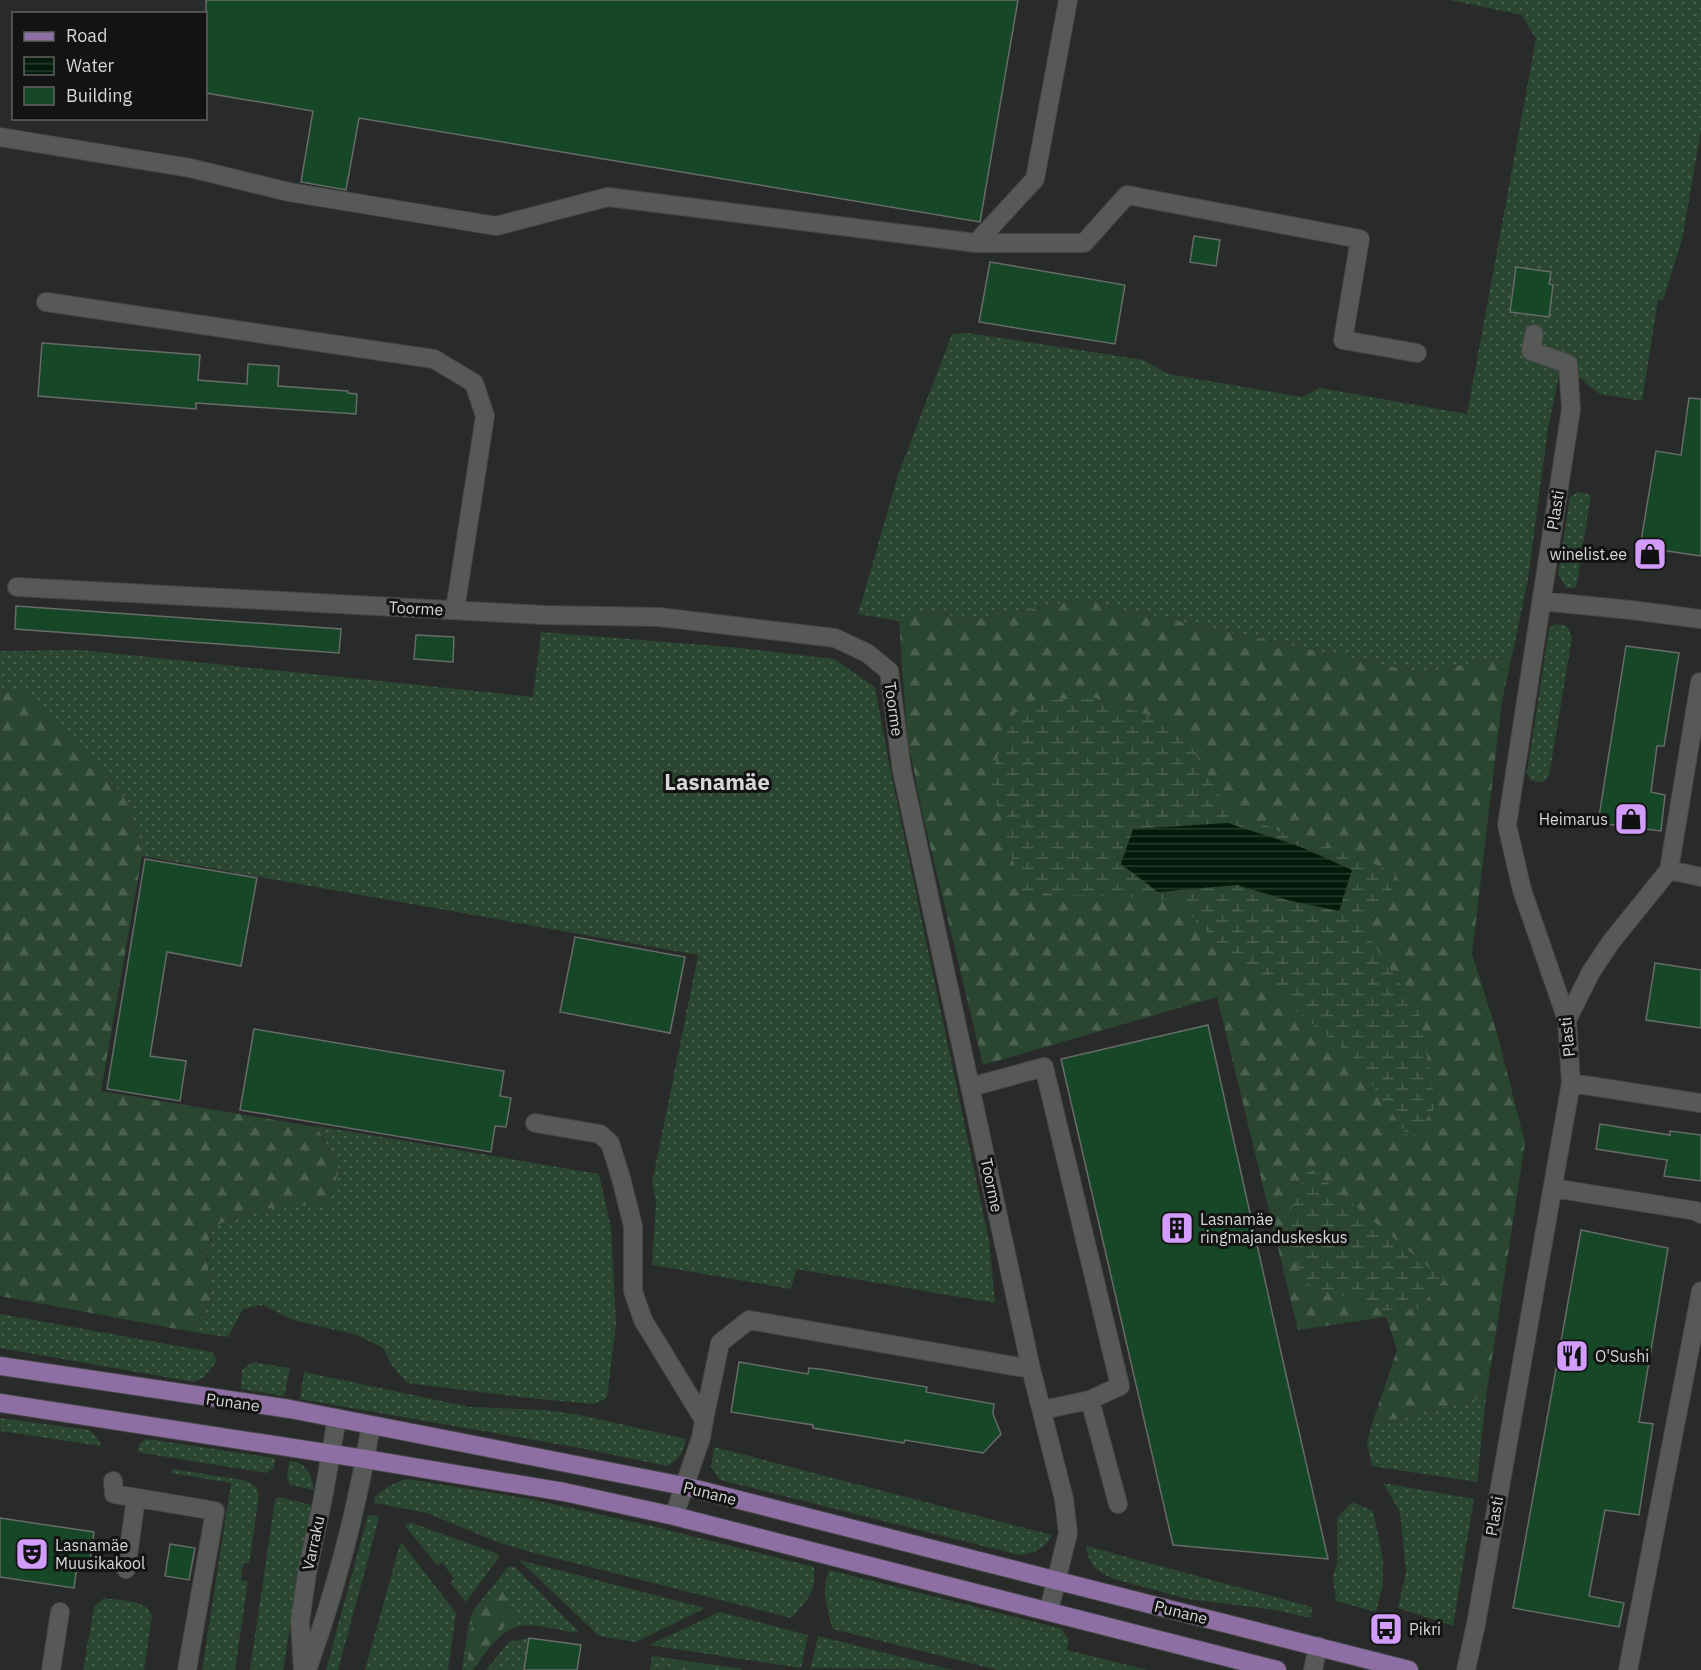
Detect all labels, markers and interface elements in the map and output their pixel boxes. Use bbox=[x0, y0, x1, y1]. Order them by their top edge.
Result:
legend bbox=[12, 12, 207, 120]
text: Road bbox=[66, 24, 107, 47]
text: Water bbox=[66, 54, 115, 77]
text: Building bbox=[66, 84, 133, 107]
street label: Plasti bbox=[1542, 489, 1568, 531]
shop icon: winelist.ee bbox=[1632, 536, 1668, 572]
place label: winelist.ee bbox=[1549, 544, 1627, 564]
street label: Toorme bbox=[388, 597, 444, 619]
street label: Toorme bbox=[880, 681, 908, 738]
district label: Lasnamäe bbox=[664, 767, 770, 796]
shop icon: Heimarus bbox=[1613, 801, 1649, 837]
place label: Heimarus bbox=[1539, 809, 1608, 829]
street label: Plasti bbox=[1555, 1016, 1579, 1058]
street label: Toorme bbox=[977, 1156, 1008, 1214]
place label: Lasnamäe ringmajanduskeskus bbox=[1200, 1209, 1348, 1247]
building icon: Lasnamäe ringmajanduskeskus bbox=[1159, 1210, 1195, 1246]
restaurant icon: O'Sushi bbox=[1554, 1338, 1590, 1374]
place label: O'Sushi bbox=[1595, 1346, 1649, 1366]
street label: Punane bbox=[205, 1388, 261, 1416]
street label: Punane bbox=[681, 1477, 739, 1509]
street label: Plasti bbox=[1481, 1495, 1507, 1537]
street label: Varraku bbox=[297, 1514, 329, 1572]
place label: Lasnamäe Muusikakool bbox=[55, 1535, 145, 1573]
theatre icon: Lasnamäe Muusikakool bbox=[14, 1536, 50, 1572]
street label: Punane bbox=[1152, 1596, 1210, 1628]
bus stop icon: Pikri bbox=[1368, 1611, 1404, 1647]
place label: Pikri bbox=[1409, 1619, 1441, 1639]

